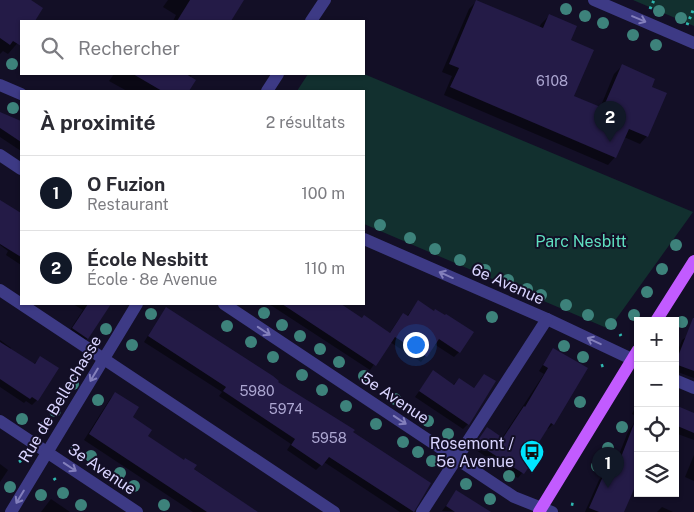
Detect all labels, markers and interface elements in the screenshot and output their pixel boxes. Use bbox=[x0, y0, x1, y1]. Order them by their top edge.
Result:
one-way arrow bbox=[631, 15, 646, 25]
search box bbox=[20, 20, 365, 75]
icon: search bbox=[38, 34, 66, 62]
text: Rechercher bbox=[78, 37, 180, 59]
house number: 6108 bbox=[536, 73, 568, 89]
pin: 2 bbox=[594, 101, 626, 142]
text: À proximité bbox=[40, 110, 156, 135]
text: 2 résultats bbox=[266, 113, 345, 132]
text: O Fuzion bbox=[87, 173, 165, 195]
text: 1 bbox=[53, 184, 59, 203]
text: 100 m bbox=[301, 184, 345, 203]
text: Restaurant bbox=[87, 195, 169, 214]
park label: Parc Nesbitt bbox=[535, 232, 627, 251]
text: École Nesbitt bbox=[87, 248, 209, 270]
text: 2 bbox=[51, 259, 61, 278]
text: 110 m bbox=[304, 259, 345, 278]
street label: 6e Avenue bbox=[469, 260, 547, 308]
one-way arrow bbox=[439, 269, 454, 279]
text: École · 8e Avenue bbox=[87, 270, 217, 289]
map controls bbox=[634, 317, 679, 497]
button: + bbox=[634, 317, 679, 362]
one-way arrow bbox=[257, 326, 271, 336]
street label: Rue de Bellechasse bbox=[15, 332, 105, 466]
your location bbox=[403, 332, 429, 358]
one-way arrow bbox=[587, 336, 602, 345]
button: − bbox=[634, 362, 679, 407]
one-way arrow bbox=[88, 368, 98, 382]
street label: 5e Avenue bbox=[357, 368, 433, 428]
house number: 5980 bbox=[239, 383, 275, 399]
house number: 5974 bbox=[269, 401, 303, 417]
button: locate bbox=[634, 407, 679, 452]
one-way arrow bbox=[393, 415, 407, 426]
house number: 5958 bbox=[311, 430, 347, 446]
place label: Rosemont / 5e Avenue bbox=[430, 434, 514, 471]
street label: 3e Avenue bbox=[64, 439, 140, 499]
bus stop icon: Rosemont / 5e Avenue bbox=[519, 439, 545, 473]
pin: 1 bbox=[592, 447, 624, 488]
button: layers bbox=[634, 452, 679, 497]
one-way arrow bbox=[62, 462, 76, 472]
one-way arrow bbox=[15, 490, 25, 504]

